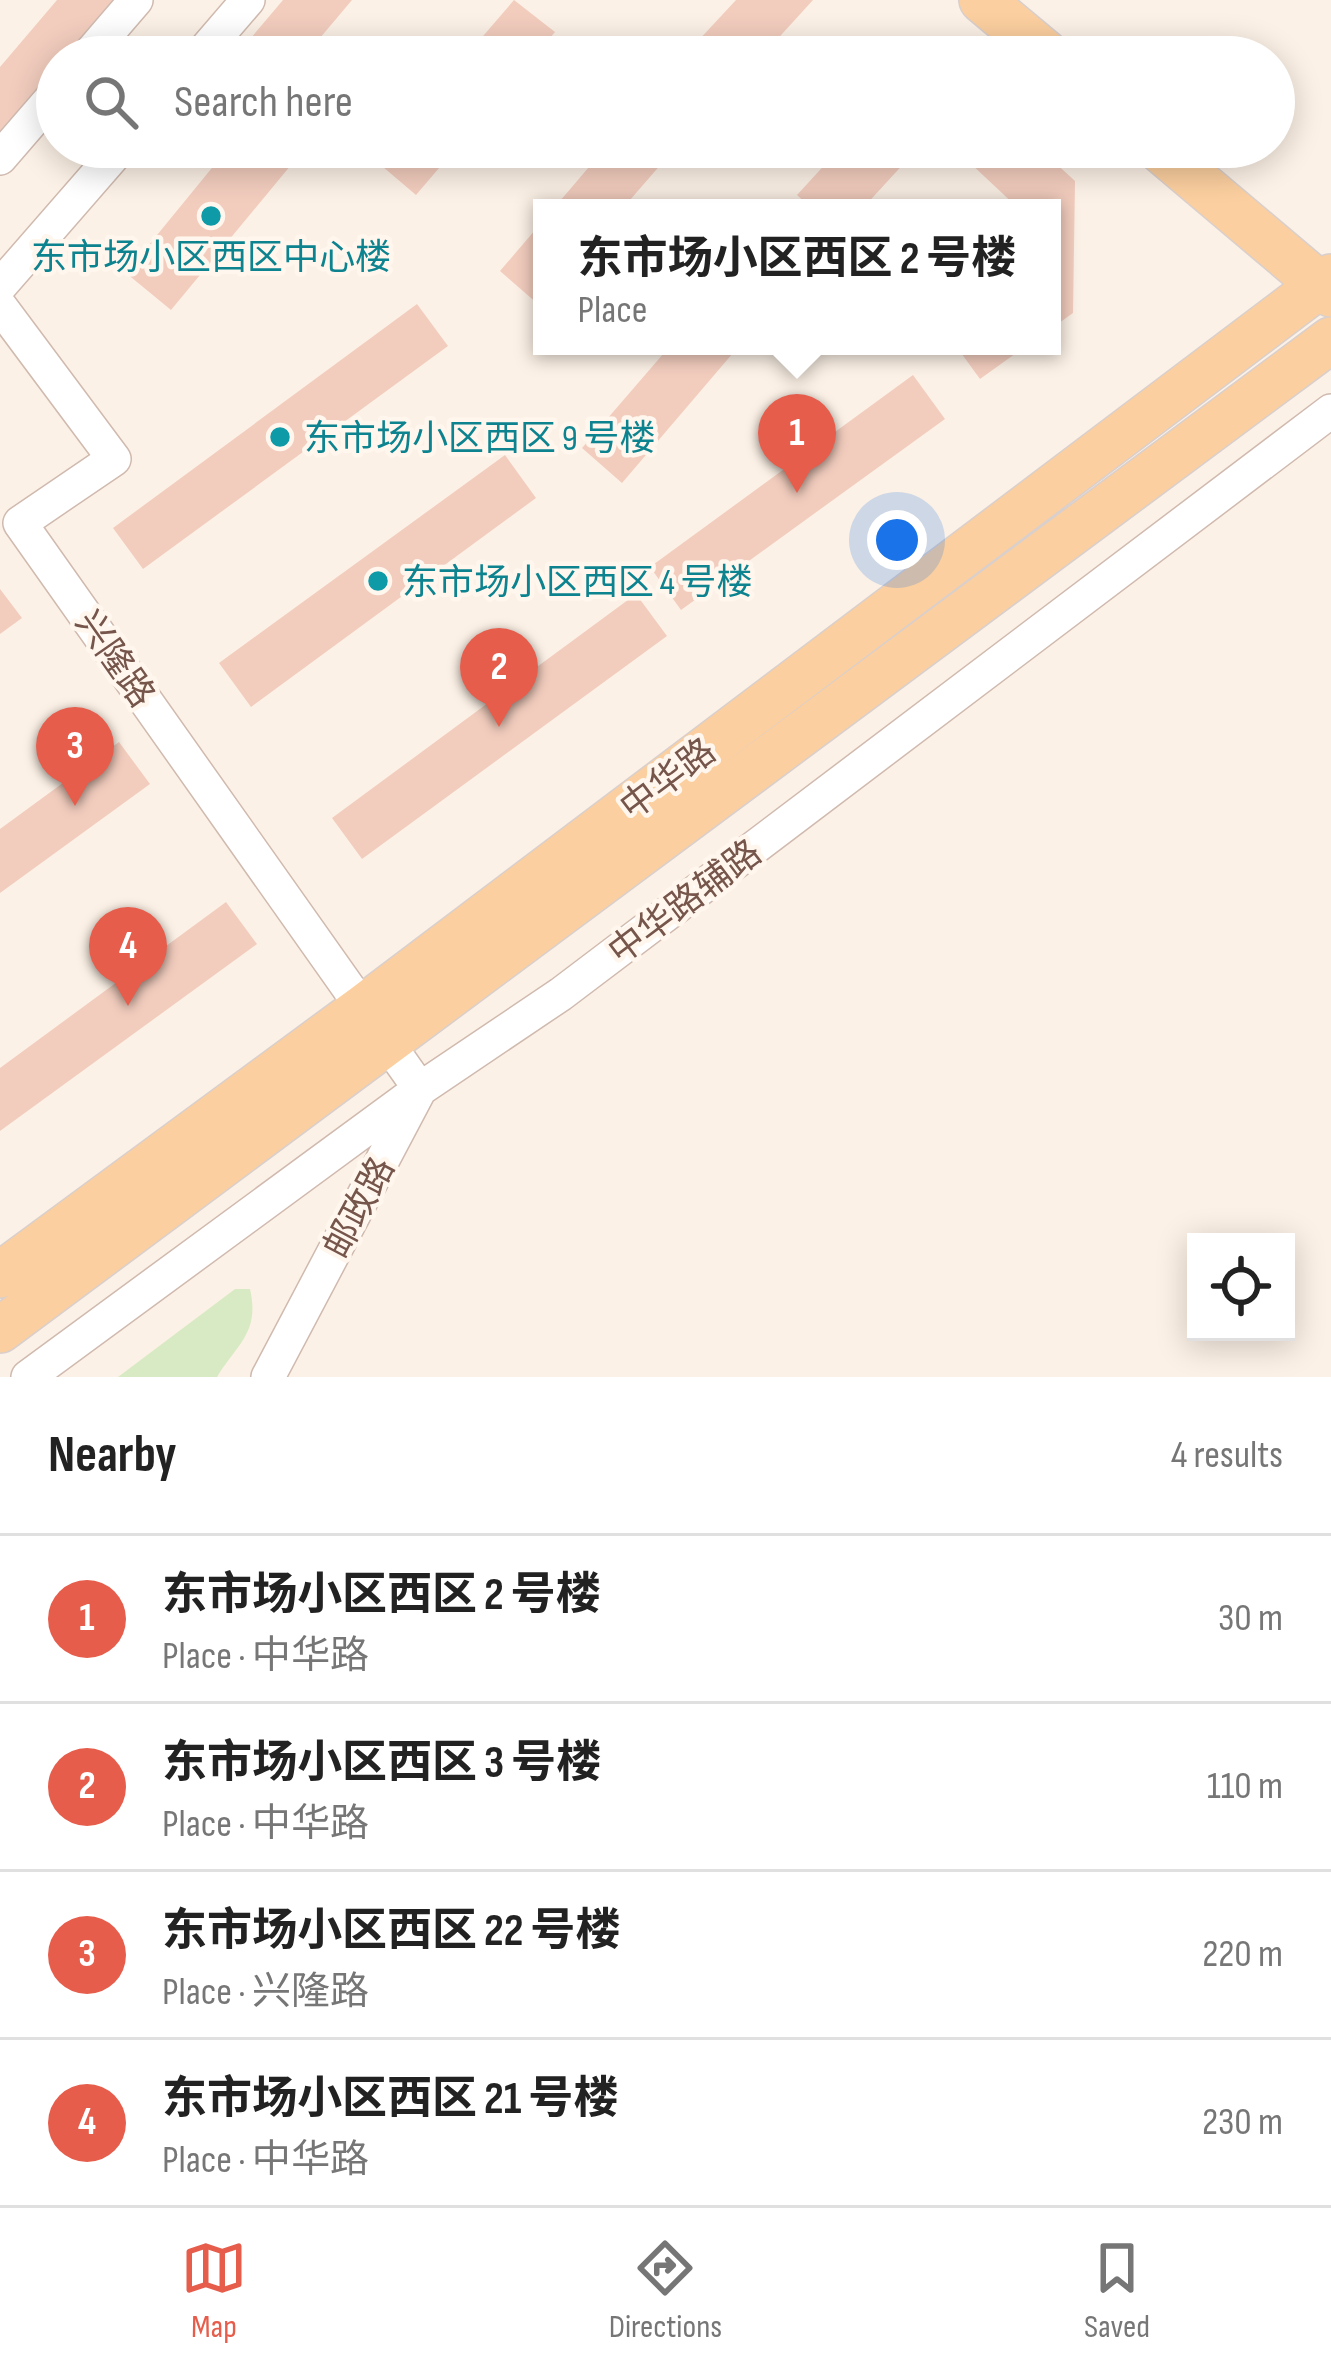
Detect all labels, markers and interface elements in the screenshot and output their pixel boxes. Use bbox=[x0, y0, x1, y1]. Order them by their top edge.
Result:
search box bbox=[36, 36, 1295, 168]
icon: search bbox=[78, 69, 144, 135]
text: Search here bbox=[174, 75, 353, 130]
popup bbox=[533, 199, 1061, 355]
marker: 东市场小区西区中心楼 bbox=[198, 203, 224, 229]
text: 东市场小区西区 2 号楼 bbox=[578, 232, 1016, 287]
place label: 东市场小区西区中心楼 bbox=[31, 237, 391, 280]
text: Place bbox=[578, 287, 647, 334]
pin: 1 bbox=[758, 394, 836, 493]
place label: 东市场小区西区 9 号楼 bbox=[304, 418, 655, 461]
marker: 东市场小区西区 9 号楼 bbox=[267, 424, 293, 450]
your location bbox=[867, 510, 927, 570]
place label: 东市场小区西区 4 号楼 bbox=[402, 562, 753, 605]
marker: 东市场小区西区 4 号楼 bbox=[365, 568, 391, 594]
street label: 兴隆路 bbox=[65, 603, 163, 716]
pin: 2 bbox=[460, 628, 538, 727]
pin: 3 bbox=[36, 707, 114, 806]
street label: 中华路 bbox=[612, 730, 725, 830]
street label: 中华路辅路 bbox=[601, 832, 770, 974]
pin: 4 bbox=[89, 907, 167, 1006]
street label: 邮政路 bbox=[316, 1150, 405, 1266]
map controls bbox=[1187, 1233, 1295, 1341]
button: locate bbox=[1187, 1233, 1295, 1341]
text: Nearby bbox=[48, 1425, 177, 1486]
text: 4 results bbox=[1171, 1432, 1283, 1479]
text: 东市场小区西区 2 号楼 bbox=[162, 1568, 601, 1623]
text: 1 bbox=[79, 1595, 95, 1642]
text: 30 m bbox=[1218, 1595, 1283, 1642]
text: Place · 中华路 bbox=[162, 1633, 369, 1680]
text: 东市场小区西区 3 号楼 bbox=[162, 1736, 601, 1791]
text: 2 bbox=[78, 1763, 96, 1810]
text: 110 m bbox=[1207, 1763, 1283, 1810]
text: Place · 中华路 bbox=[162, 1801, 369, 1848]
text: 东市场小区西区 22 号楼 bbox=[162, 1904, 621, 1959]
text: 3 bbox=[78, 1931, 96, 1978]
text: 220 m bbox=[1202, 1931, 1283, 1978]
text: Place · 兴隆路 bbox=[162, 1969, 369, 2016]
text: 东市场小区西区 21 号楼 bbox=[162, 2072, 618, 2127]
text: 4 bbox=[78, 2099, 96, 2146]
text: 230 m bbox=[1202, 2099, 1283, 2146]
text: Place · 中华路 bbox=[162, 2137, 369, 2184]
tab: Map bbox=[181, 2235, 247, 2347]
tab: Directions bbox=[609, 2235, 722, 2347]
tab: Saved bbox=[1084, 2235, 1150, 2347]

